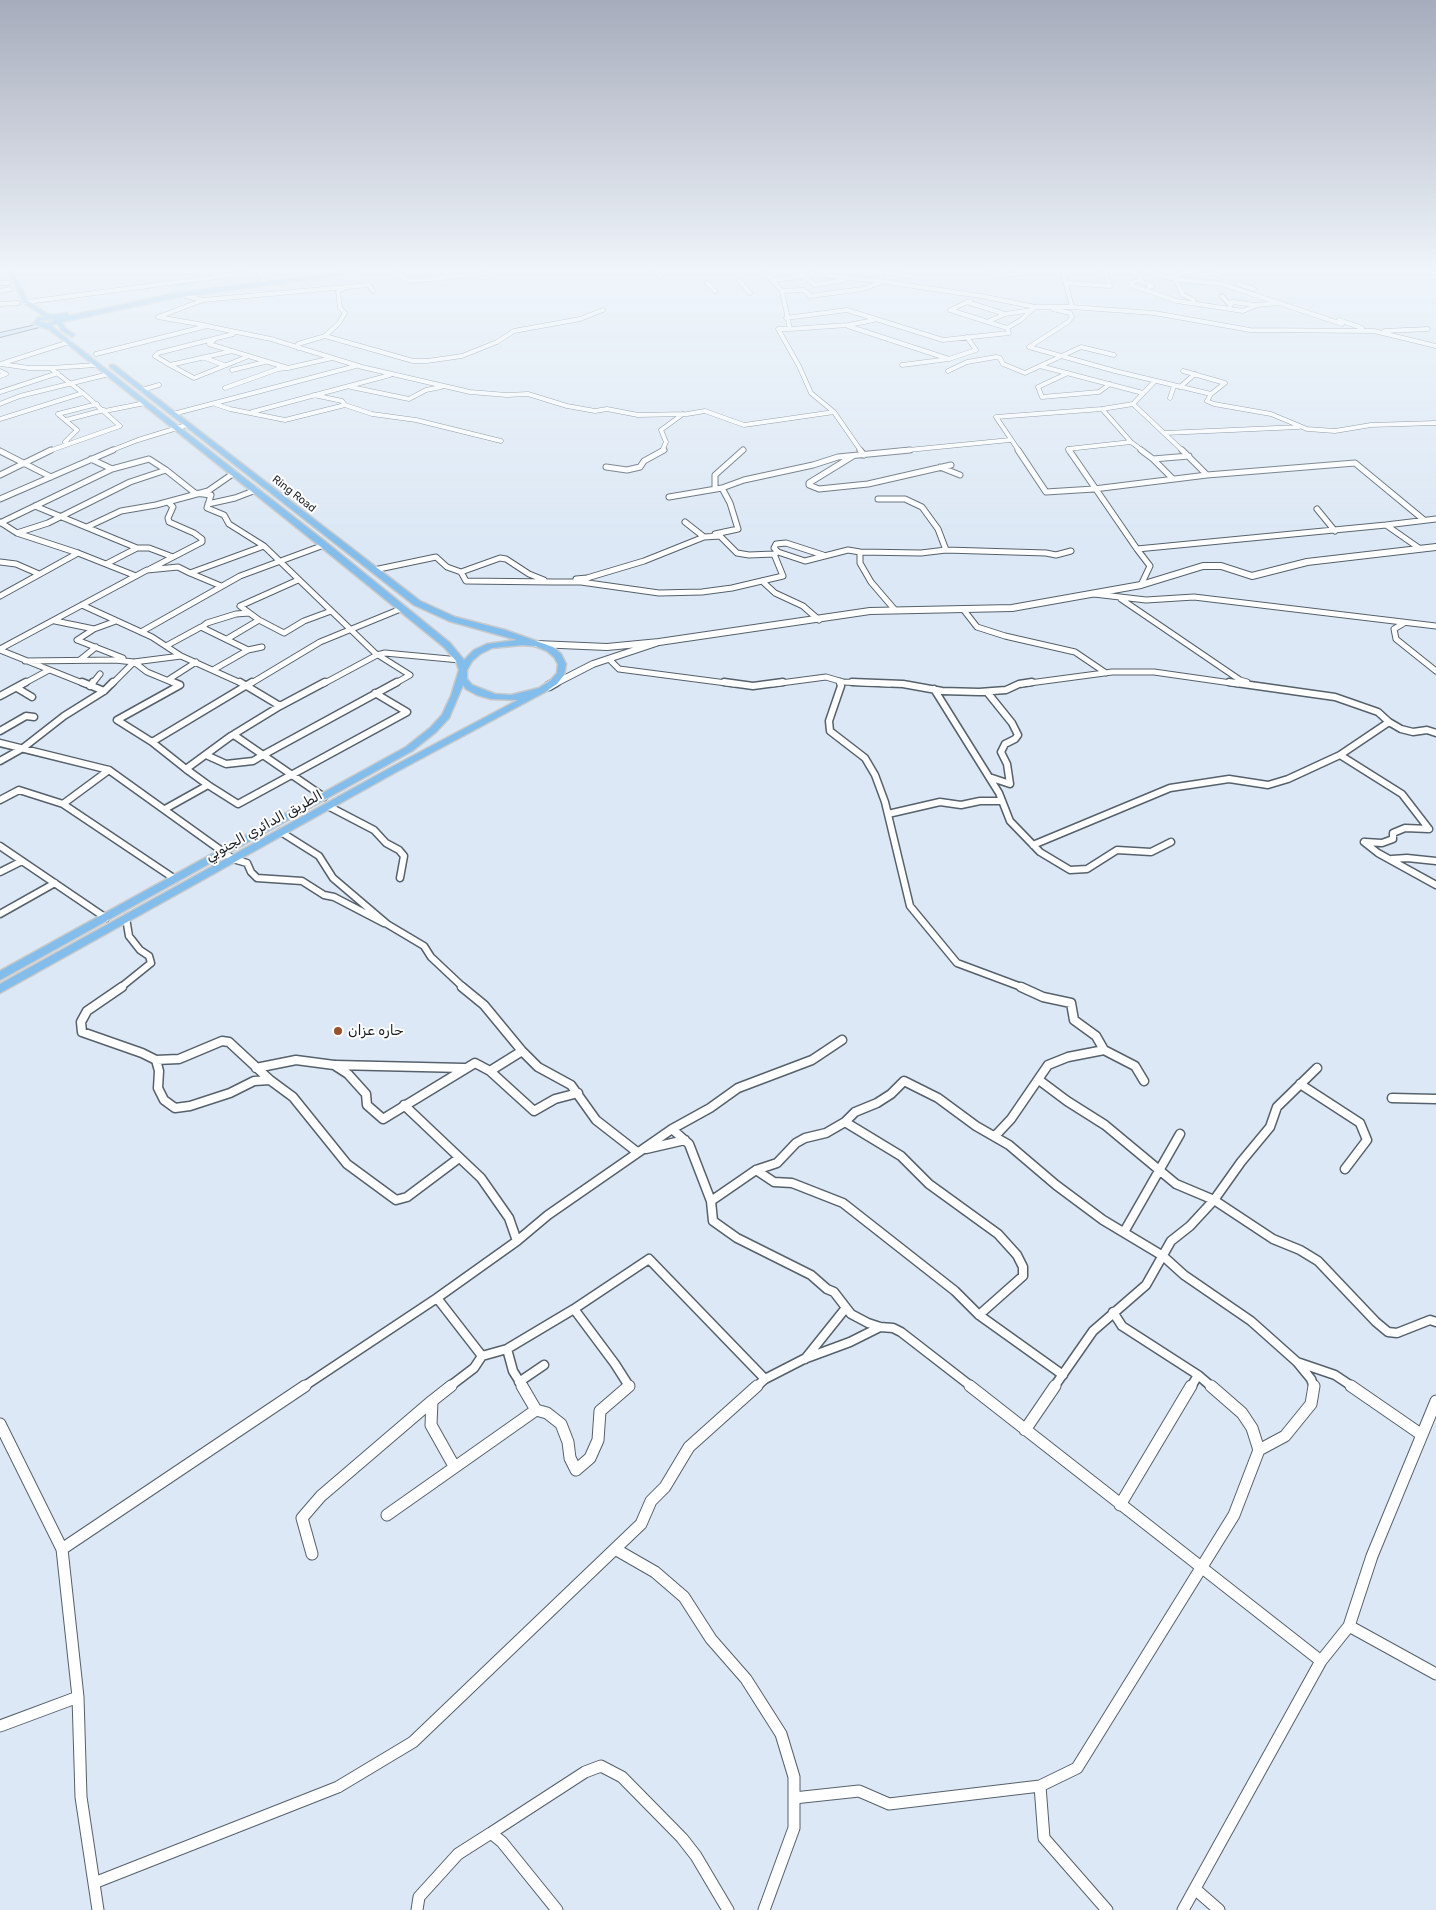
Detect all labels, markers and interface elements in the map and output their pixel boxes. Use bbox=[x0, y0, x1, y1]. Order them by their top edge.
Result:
street label: Ring Road bbox=[270, 473, 318, 515]
street label: الطريق الدائري الجنوبي bbox=[203, 787, 325, 865]
place label: حاره عزان bbox=[348, 1023, 404, 1039]
marker: حاره عزان bbox=[332, 1025, 344, 1037]

